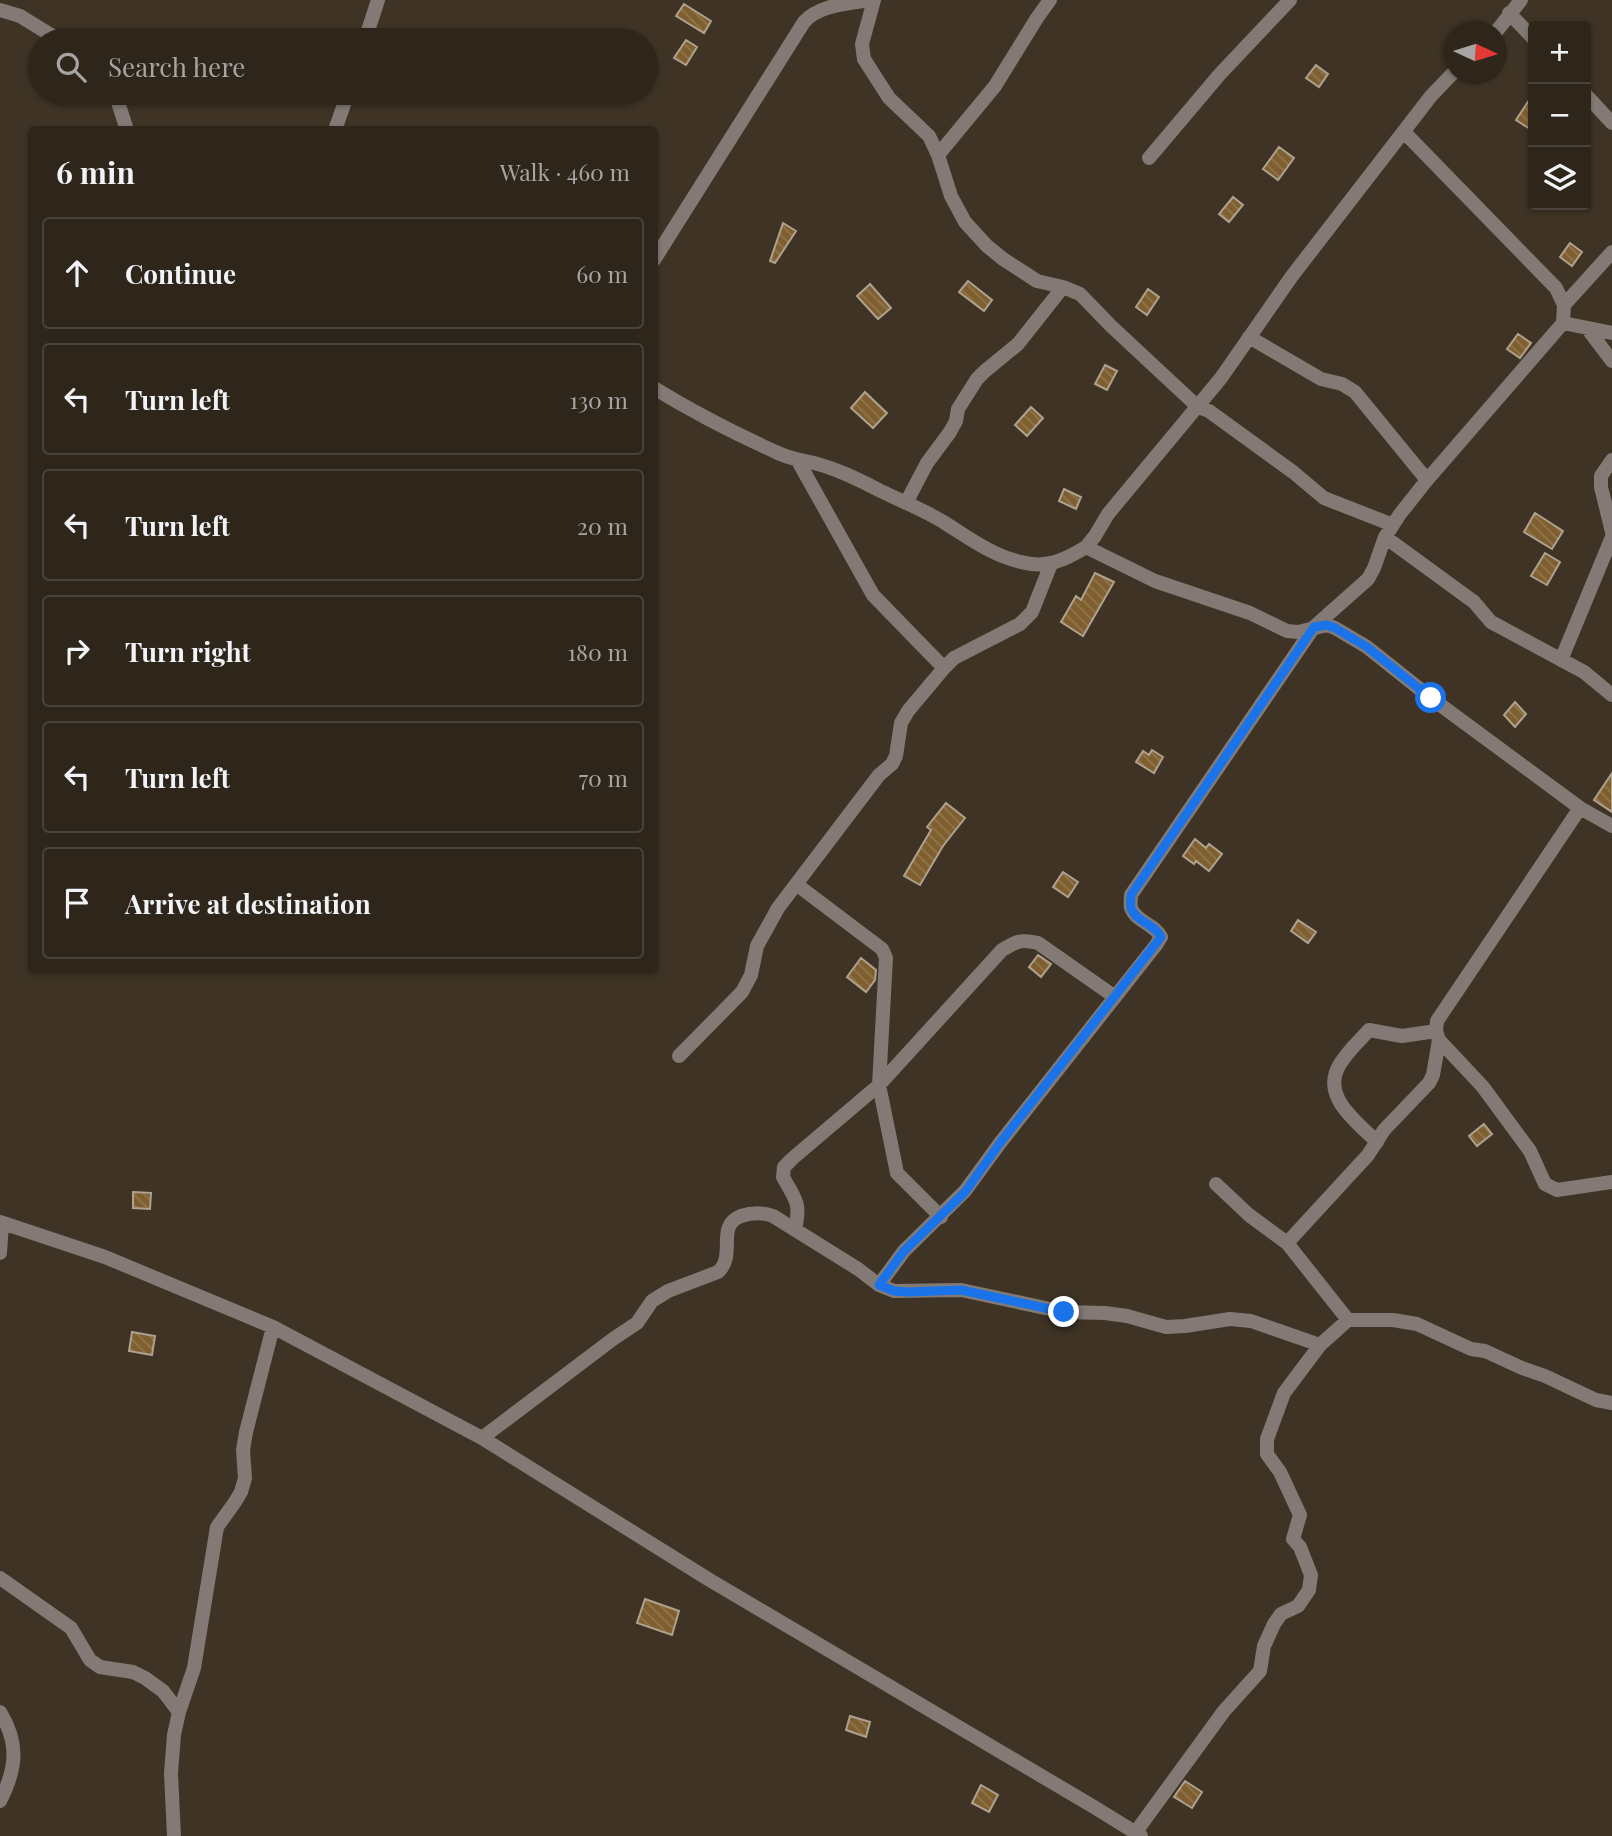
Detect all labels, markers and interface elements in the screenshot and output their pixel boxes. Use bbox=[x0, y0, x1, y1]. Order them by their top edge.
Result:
north arrow bbox=[1444, 21, 1507, 84]
map controls bbox=[1528, 21, 1591, 210]
button: + bbox=[1528, 21, 1591, 84]
search box bbox=[28, 28, 658, 105]
icon: search bbox=[52, 48, 90, 86]
text: Search here bbox=[108, 49, 245, 84]
button: − bbox=[1528, 84, 1591, 147]
button: layers bbox=[1528, 147, 1591, 210]
text: 6 min bbox=[56, 152, 135, 192]
text: Walk · 460 m bbox=[500, 156, 630, 187]
icon: ahead bbox=[58, 254, 96, 292]
text: Continue bbox=[125, 256, 236, 291]
text: 60 m bbox=[576, 258, 628, 289]
icon: left bbox=[58, 380, 96, 418]
text: Turn left bbox=[125, 382, 230, 417]
text: 130 m bbox=[570, 384, 628, 415]
icon: left bbox=[58, 506, 96, 544]
text: Turn left bbox=[125, 508, 230, 543]
text: 20 m bbox=[577, 510, 628, 541]
icon: right bbox=[58, 632, 96, 670]
text: Turn right bbox=[125, 634, 251, 669]
text: 180 m bbox=[568, 636, 628, 667]
route start bbox=[1415, 682, 1446, 713]
icon: left bbox=[58, 758, 96, 796]
text: Turn left bbox=[125, 760, 230, 795]
text: 70 m bbox=[579, 762, 628, 793]
icon: arrive bbox=[58, 884, 96, 922]
text: Arrive at destination bbox=[125, 886, 371, 921]
route end bbox=[1048, 1296, 1079, 1327]

